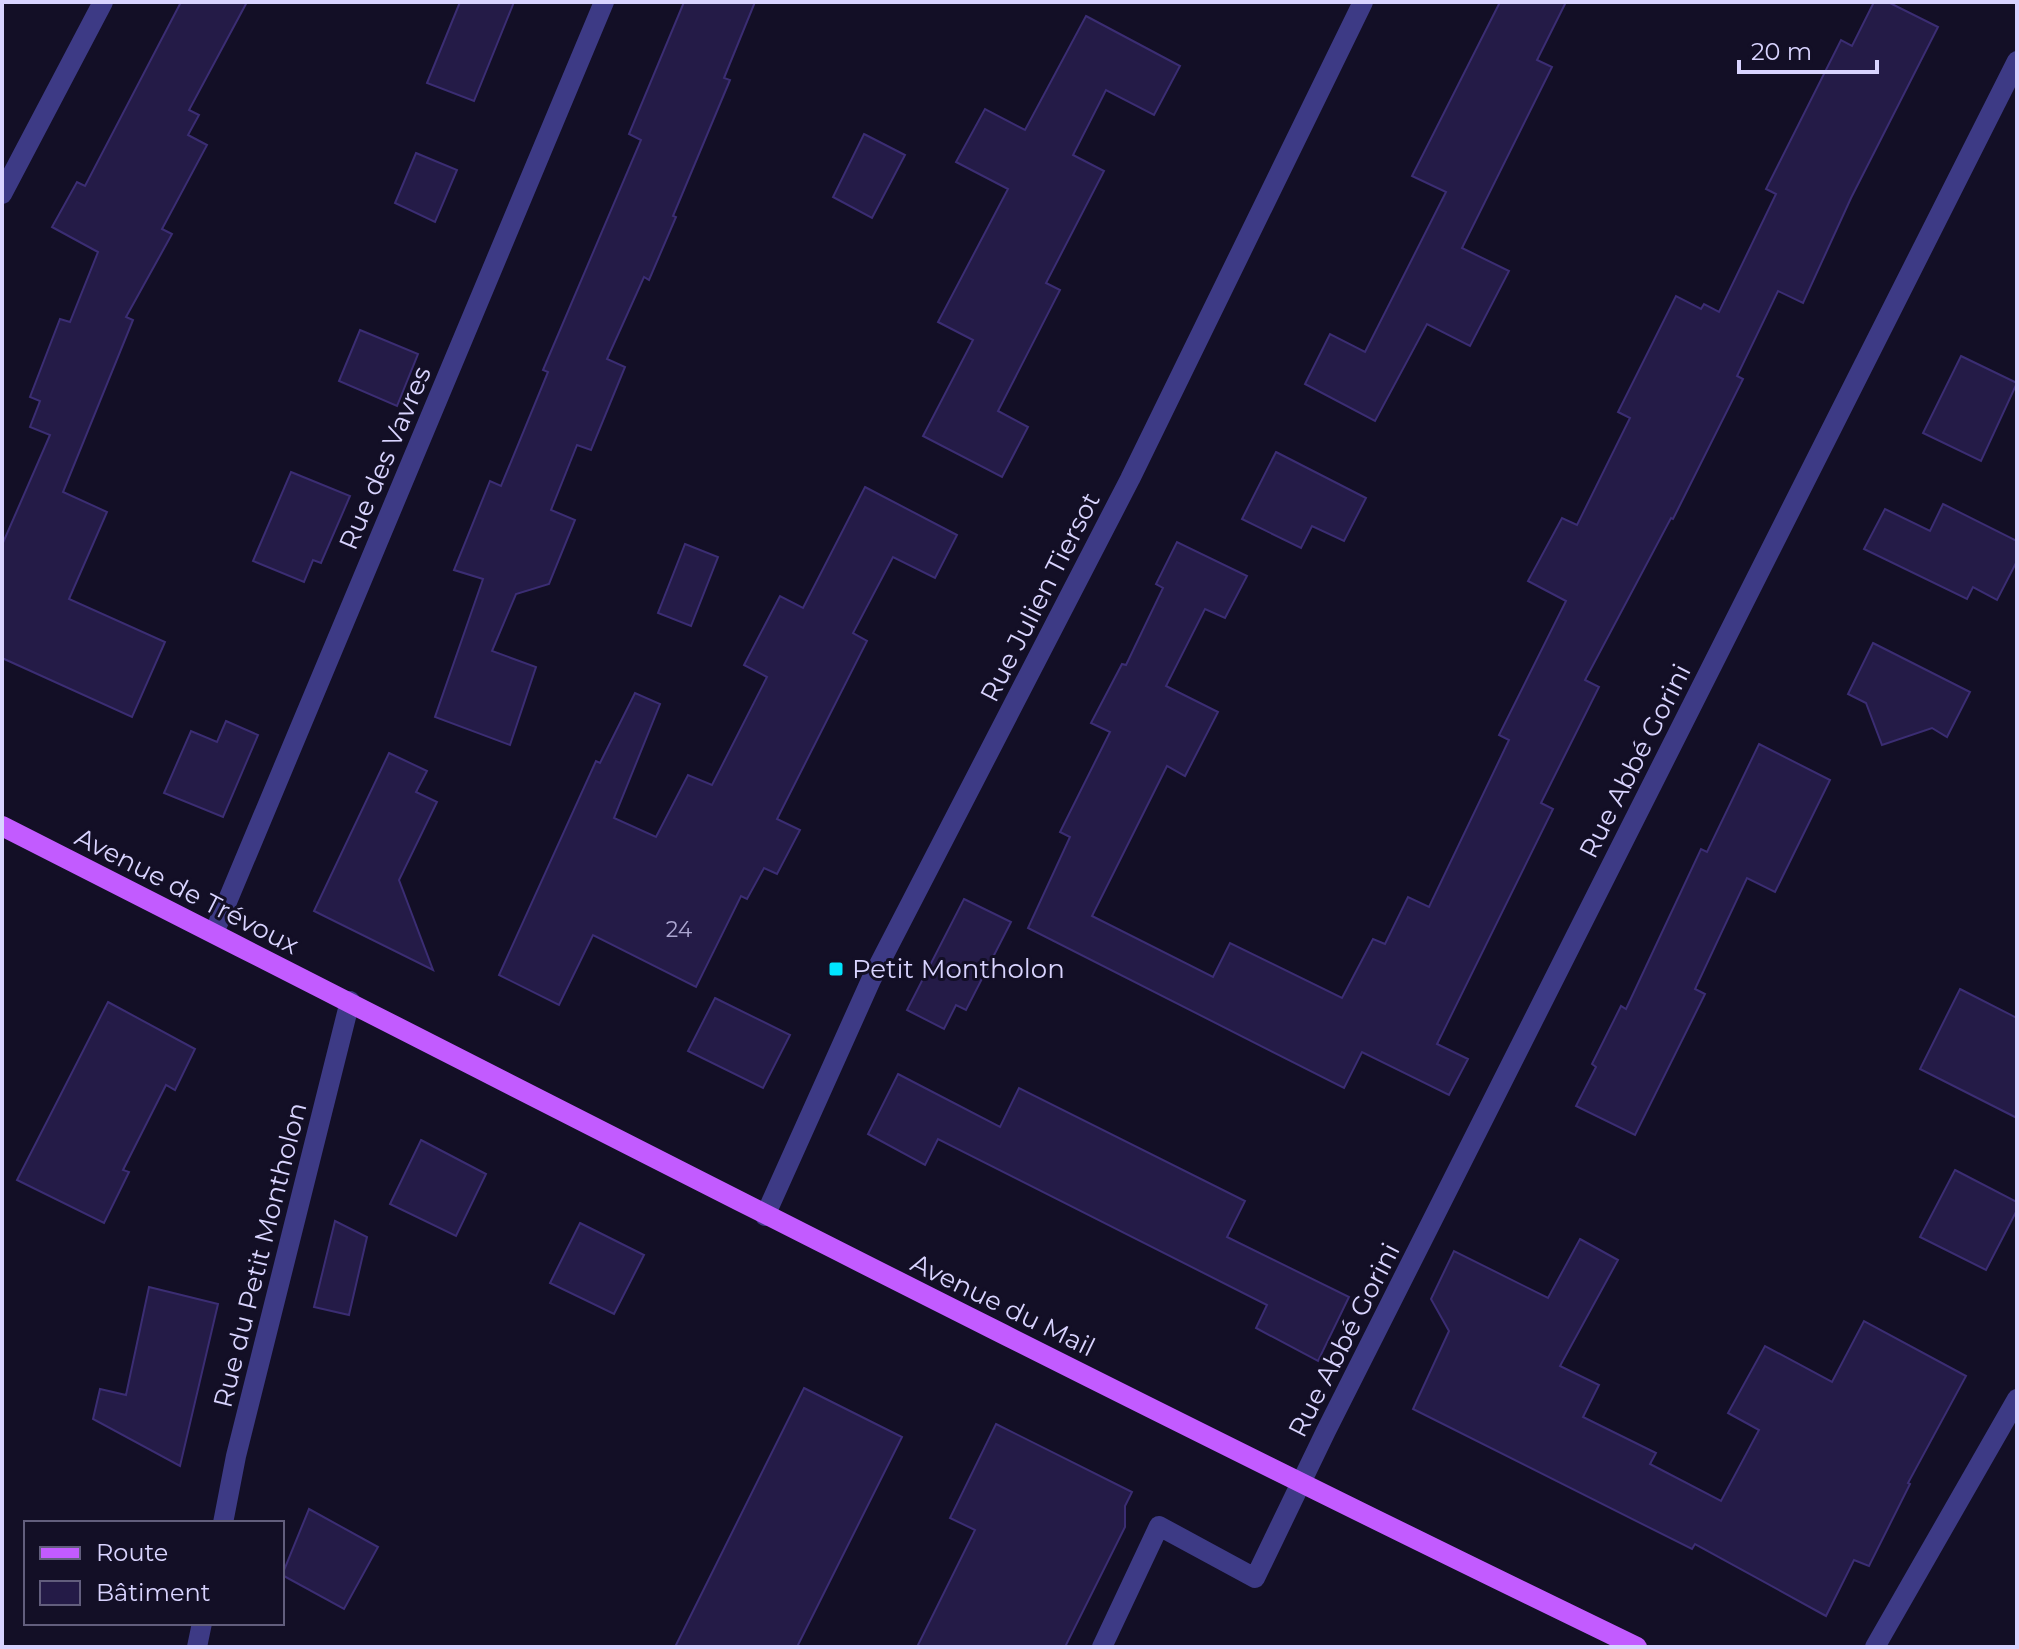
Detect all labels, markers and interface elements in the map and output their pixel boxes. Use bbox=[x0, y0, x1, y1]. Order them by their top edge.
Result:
scale bar bbox=[1739, 24, 1877, 74]
text: 20 m bbox=[1751, 37, 1812, 66]
street label: Rue des Vavres bbox=[332, 362, 438, 554]
street label: Rue Julien Tiersot bbox=[973, 487, 1107, 707]
street label: Rue Abbé Gorini bbox=[1572, 659, 1698, 863]
street label: Avenue de Trévoux bbox=[70, 821, 304, 961]
house number: 24 bbox=[666, 916, 693, 943]
place label: Petit Montholon bbox=[852, 953, 1065, 985]
marker: Petit Montholon bbox=[827, 960, 845, 978]
street label: Rue du Petit Montholon bbox=[207, 1099, 313, 1411]
street label: Rue Abbé Gorini bbox=[1281, 1238, 1407, 1442]
street label: Avenue du Mail bbox=[906, 1247, 1100, 1363]
legend bbox=[24, 1521, 284, 1625]
text: Route bbox=[96, 1538, 168, 1567]
text: Bâtiment bbox=[96, 1578, 211, 1607]

